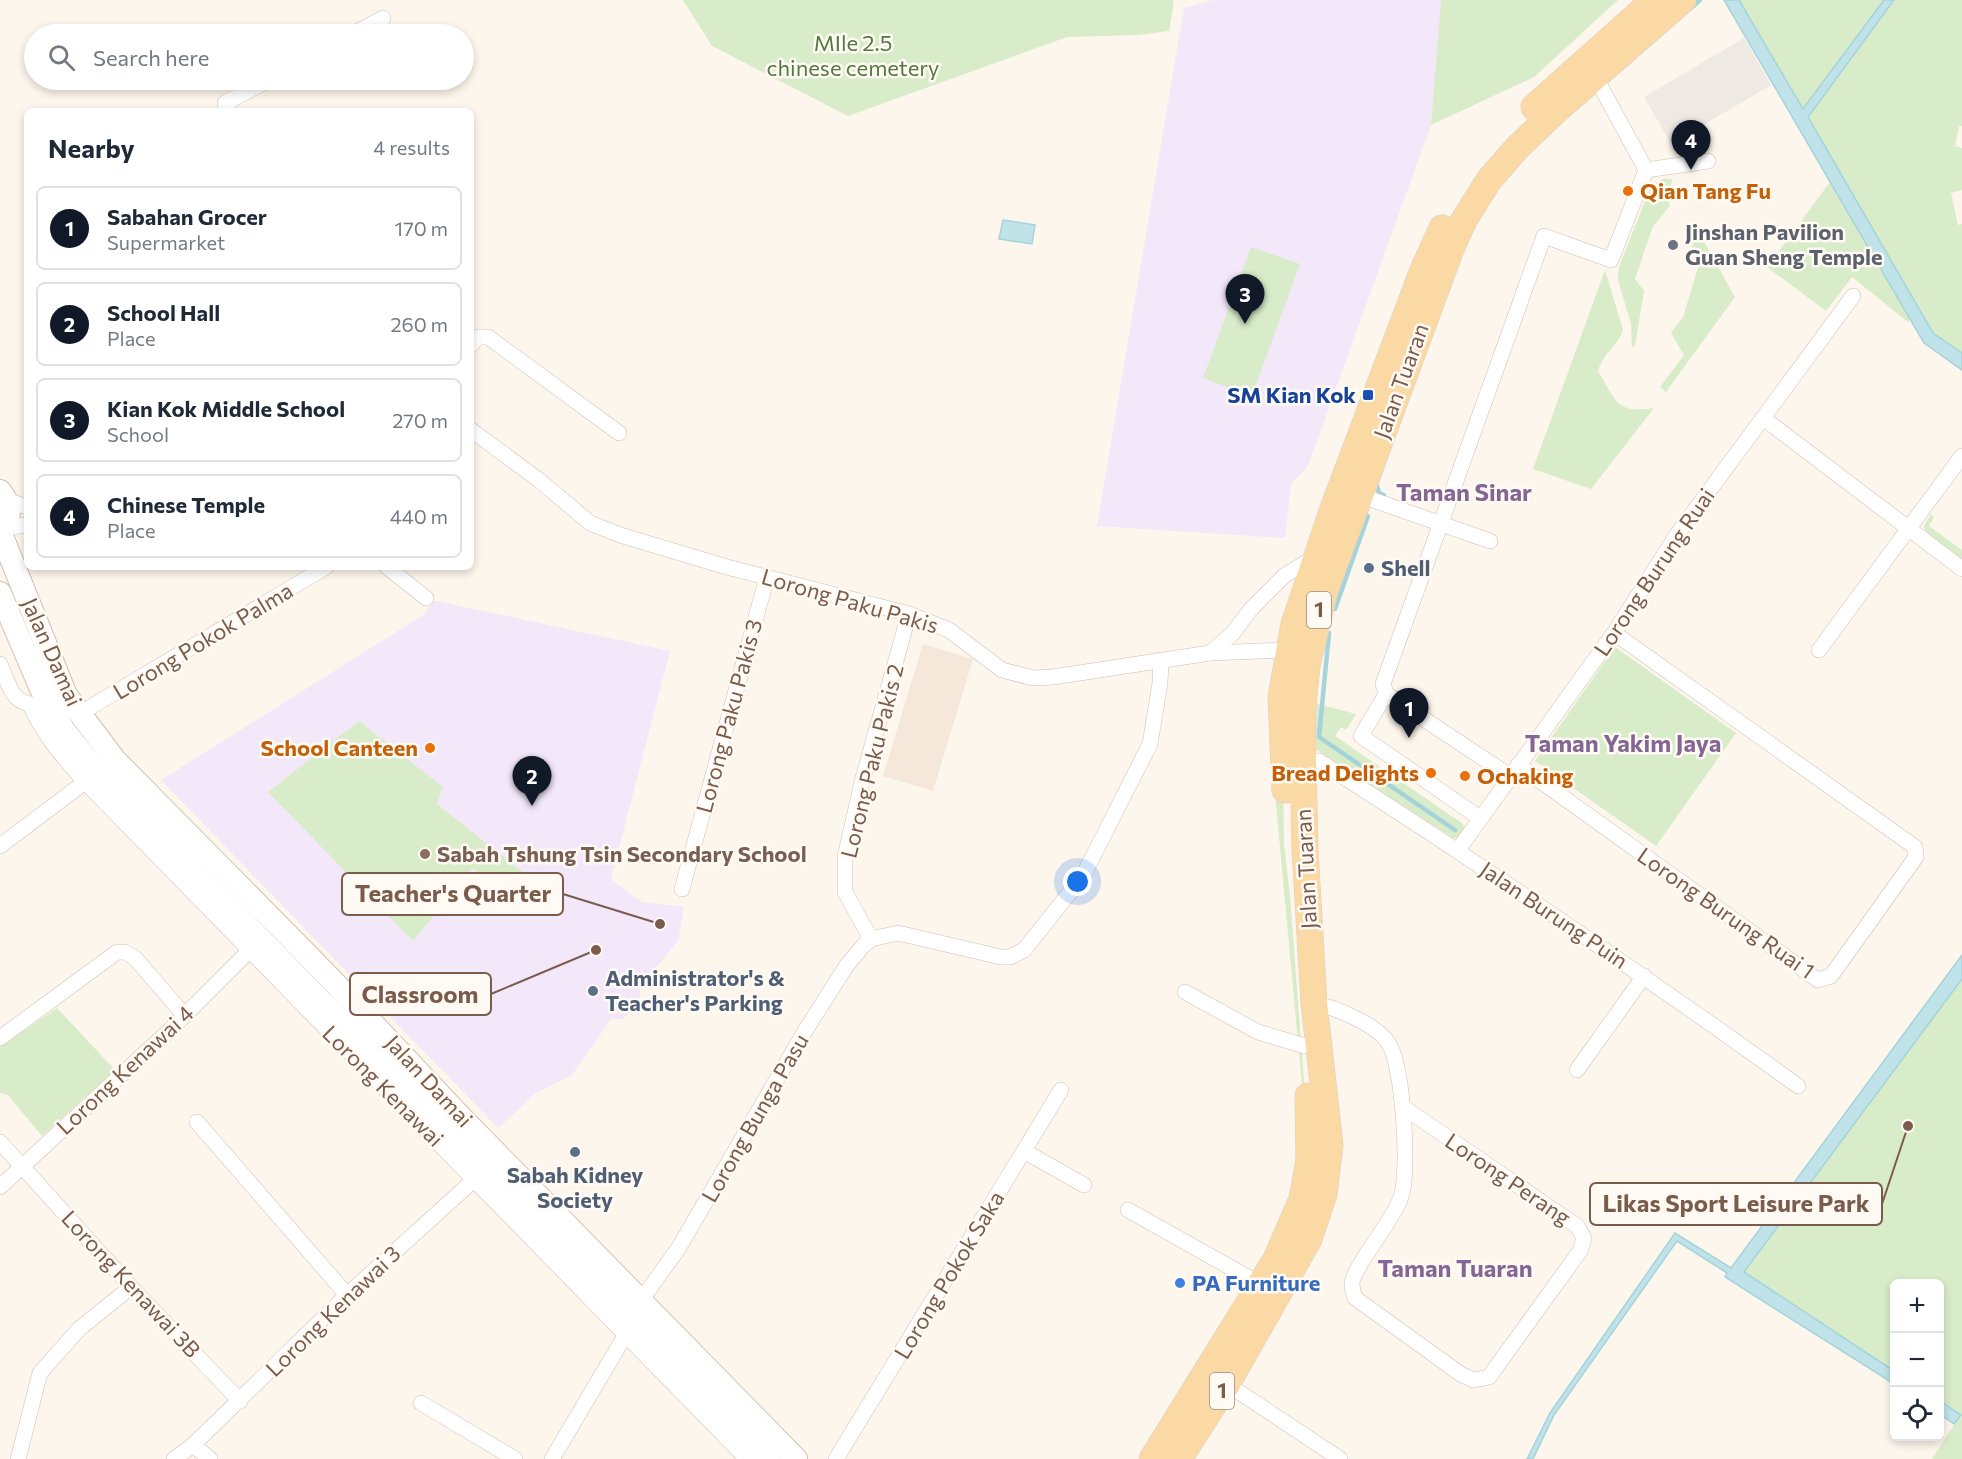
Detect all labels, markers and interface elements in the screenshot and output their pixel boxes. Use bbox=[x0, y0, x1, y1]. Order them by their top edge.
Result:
search box bbox=[24, 24, 474, 90]
park label: MIle 2.5 chinese cemetery bbox=[767, 29, 939, 81]
icon: search bbox=[45, 41, 78, 74]
text: Search here bbox=[93, 44, 209, 71]
pin: 4 bbox=[1672, 120, 1710, 170]
text: Nearby bbox=[48, 132, 135, 163]
text: 4 results bbox=[373, 135, 450, 159]
place label: Qian Tang Fu bbox=[1640, 177, 1771, 204]
marker: Qian Tang Fu bbox=[1621, 184, 1635, 198]
text: Sabahan Grocer bbox=[107, 203, 267, 230]
text: 1 bbox=[65, 216, 74, 240]
text: 170 m bbox=[395, 216, 448, 240]
place label: Jinshan Pavilion Guan Sheng Temple bbox=[1685, 218, 1883, 270]
text: Supermarket bbox=[107, 230, 225, 254]
marker: Jinshan Pavilion Guan Sheng Temple bbox=[1666, 238, 1680, 252]
pin: 3 bbox=[1226, 274, 1264, 324]
text: School Hall bbox=[107, 299, 220, 326]
text: 2 bbox=[64, 312, 75, 336]
text: 260 m bbox=[390, 312, 448, 336]
street label: Jalan Tuaran bbox=[1367, 320, 1434, 442]
text: Place bbox=[107, 326, 156, 350]
place label: SM Kian Kok bbox=[1227, 381, 1356, 408]
marker: SM Kian Kok bbox=[1361, 388, 1375, 402]
text: Kian Kok Middle School bbox=[107, 395, 345, 422]
text: 3 bbox=[64, 408, 75, 432]
text: 270 m bbox=[392, 408, 448, 432]
text: School bbox=[107, 422, 169, 446]
district label: Taman Sinar bbox=[1396, 477, 1532, 506]
street label: Lorong Burung Ruai bbox=[1587, 483, 1720, 661]
text: Chinese Temple bbox=[107, 491, 265, 518]
text: 4 bbox=[63, 504, 76, 528]
text: 440 m bbox=[390, 504, 448, 528]
text: Place bbox=[107, 518, 156, 542]
place label: Shell bbox=[1381, 554, 1431, 581]
marker: Shell bbox=[1362, 561, 1376, 575]
street label: Lorong Paku Pakis bbox=[759, 562, 942, 639]
street label: Lorong Pokok Palma bbox=[108, 576, 298, 705]
road number: 1 bbox=[1307, 592, 1331, 628]
street label: Jalan Damai bbox=[17, 593, 88, 710]
street label: Lorong Paku Pakis 3 bbox=[690, 616, 767, 816]
street label: Lorong Paku Pakis 2 bbox=[834, 661, 909, 861]
pin: 1 bbox=[1390, 688, 1428, 738]
district label: Taman Yakim Jaya bbox=[1525, 728, 1721, 757]
place label: School Canteen bbox=[260, 734, 418, 761]
marker: School Canteen bbox=[423, 741, 437, 755]
pin: 2 bbox=[512, 756, 552, 806]
place label: Bread Delights bbox=[1271, 759, 1419, 786]
place label: Ochaking bbox=[1477, 762, 1573, 789]
marker: Bread Delights bbox=[1424, 766, 1438, 780]
marker: Ochaking bbox=[1458, 769, 1472, 783]
street label: Jalan Tuaran bbox=[1289, 808, 1322, 930]
place label: Sabah Tshung Tsin Secondary School bbox=[437, 840, 807, 867]
street label: Lorong Burung Ruai 1 bbox=[1633, 841, 1820, 984]
marker: Sabah Tshung Tsin Secondary School bbox=[418, 847, 432, 861]
street label: Jalan Burung Puin bbox=[1475, 855, 1633, 974]
your location bbox=[1063, 867, 1092, 896]
callout: Teacher's Quarter bbox=[342, 873, 563, 915]
text: Teacher's Quarter bbox=[355, 878, 551, 907]
place label: Administrator's & Teacher's Parking bbox=[605, 964, 785, 1016]
callout: Classroom bbox=[350, 973, 491, 1015]
text: Classroom bbox=[361, 979, 479, 1008]
marker: Administrator's & Teacher's Parking bbox=[586, 984, 600, 998]
street label: Lorong Kenawai 4 bbox=[51, 999, 199, 1140]
street label: Lorong Kenawai bbox=[317, 1020, 449, 1152]
street label: Jalan Damai bbox=[380, 1029, 479, 1132]
street label: Lorong Bunga Pasu bbox=[695, 1029, 814, 1207]
street label: Lorong Perang bbox=[1440, 1127, 1576, 1231]
marker: Sabah Kidney Society bbox=[568, 1145, 582, 1159]
place label: Sabah Kidney Society bbox=[507, 1161, 643, 1213]
callout: Likas Sport Leisure Park bbox=[1590, 1183, 1882, 1225]
street label: Lorong Pokok Saka bbox=[888, 1186, 1009, 1364]
text: Likas Sport Leisure Park bbox=[1602, 1188, 1870, 1217]
street label: Lorong Kenawai 3B bbox=[56, 1205, 206, 1363]
street label: Lorong Kenawai 3 bbox=[260, 1240, 406, 1382]
district label: Taman Tuaran bbox=[1377, 1253, 1533, 1282]
place label: PA Furniture bbox=[1192, 1269, 1320, 1296]
marker: PA Furniture bbox=[1173, 1276, 1187, 1290]
map controls bbox=[1890, 1279, 1944, 1441]
button: + bbox=[1890, 1279, 1944, 1333]
button: − bbox=[1890, 1333, 1944, 1387]
road number: 1 bbox=[1210, 1373, 1234, 1409]
button: locate bbox=[1890, 1387, 1944, 1441]

